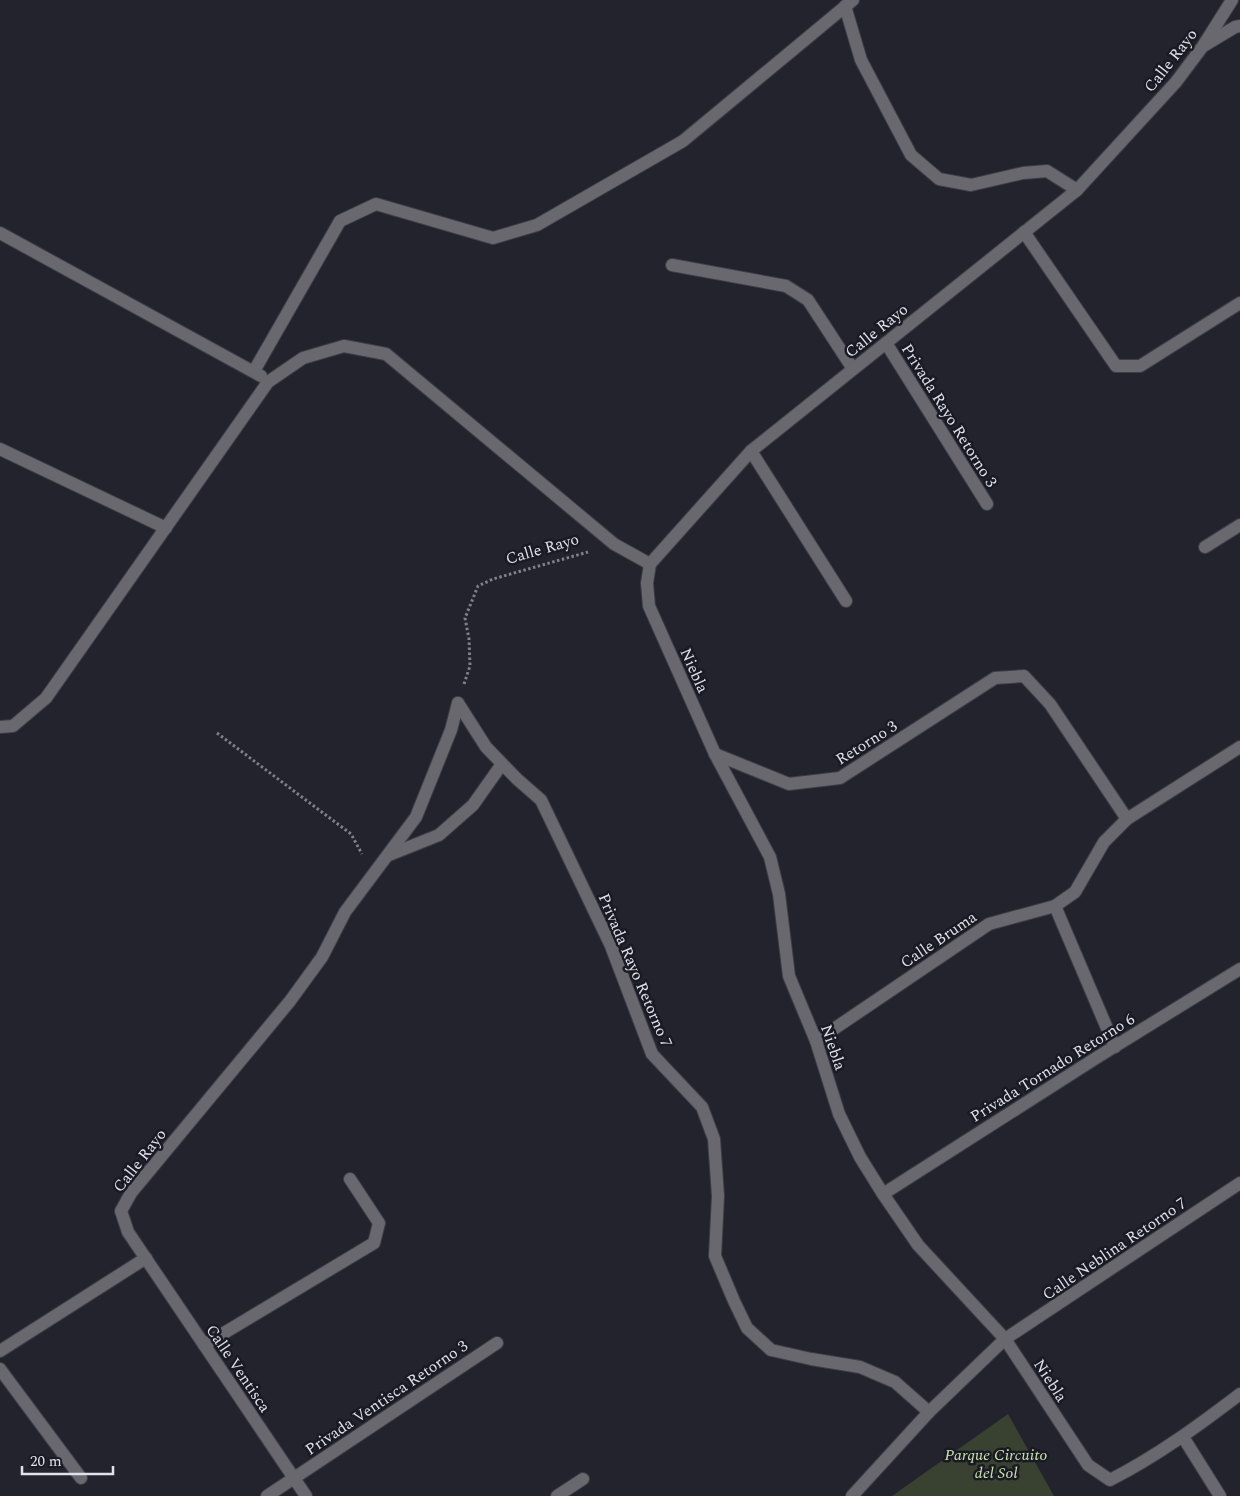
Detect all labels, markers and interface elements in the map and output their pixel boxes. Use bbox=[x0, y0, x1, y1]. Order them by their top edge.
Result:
street label: Calle Rayo bbox=[1138, 24, 1203, 98]
street label: Calle Rayo bbox=[840, 298, 913, 364]
street label: Privada Rayo Retorno 3 bbox=[895, 339, 1003, 492]
street label: Calle Rayo bbox=[503, 527, 582, 571]
street label: Niebla bbox=[674, 644, 715, 697]
street label: Retorno 3 bbox=[831, 714, 902, 771]
street label: Privada Rayo Retorno 7 bbox=[592, 890, 678, 1051]
street label: Calle Bruma bbox=[895, 905, 982, 974]
street label: Privada Tornado Retorno 6 bbox=[966, 1007, 1140, 1128]
street label: Niebla bbox=[814, 1021, 852, 1074]
street label: Calle Rayo bbox=[107, 1124, 172, 1198]
street label: Calle Neblina Retorno 7 bbox=[1038, 1191, 1192, 1306]
street label: Calle Ventisca bbox=[200, 1320, 277, 1418]
street label: Privada Ventisca Retorno 3 bbox=[300, 1334, 473, 1461]
street label: Niebla bbox=[1027, 1354, 1073, 1407]
park label: Parque Circuito del Sol bbox=[945, 1443, 1047, 1485]
scale bar bbox=[22, 1444, 114, 1476]
text: 20 m bbox=[30, 1450, 62, 1473]

